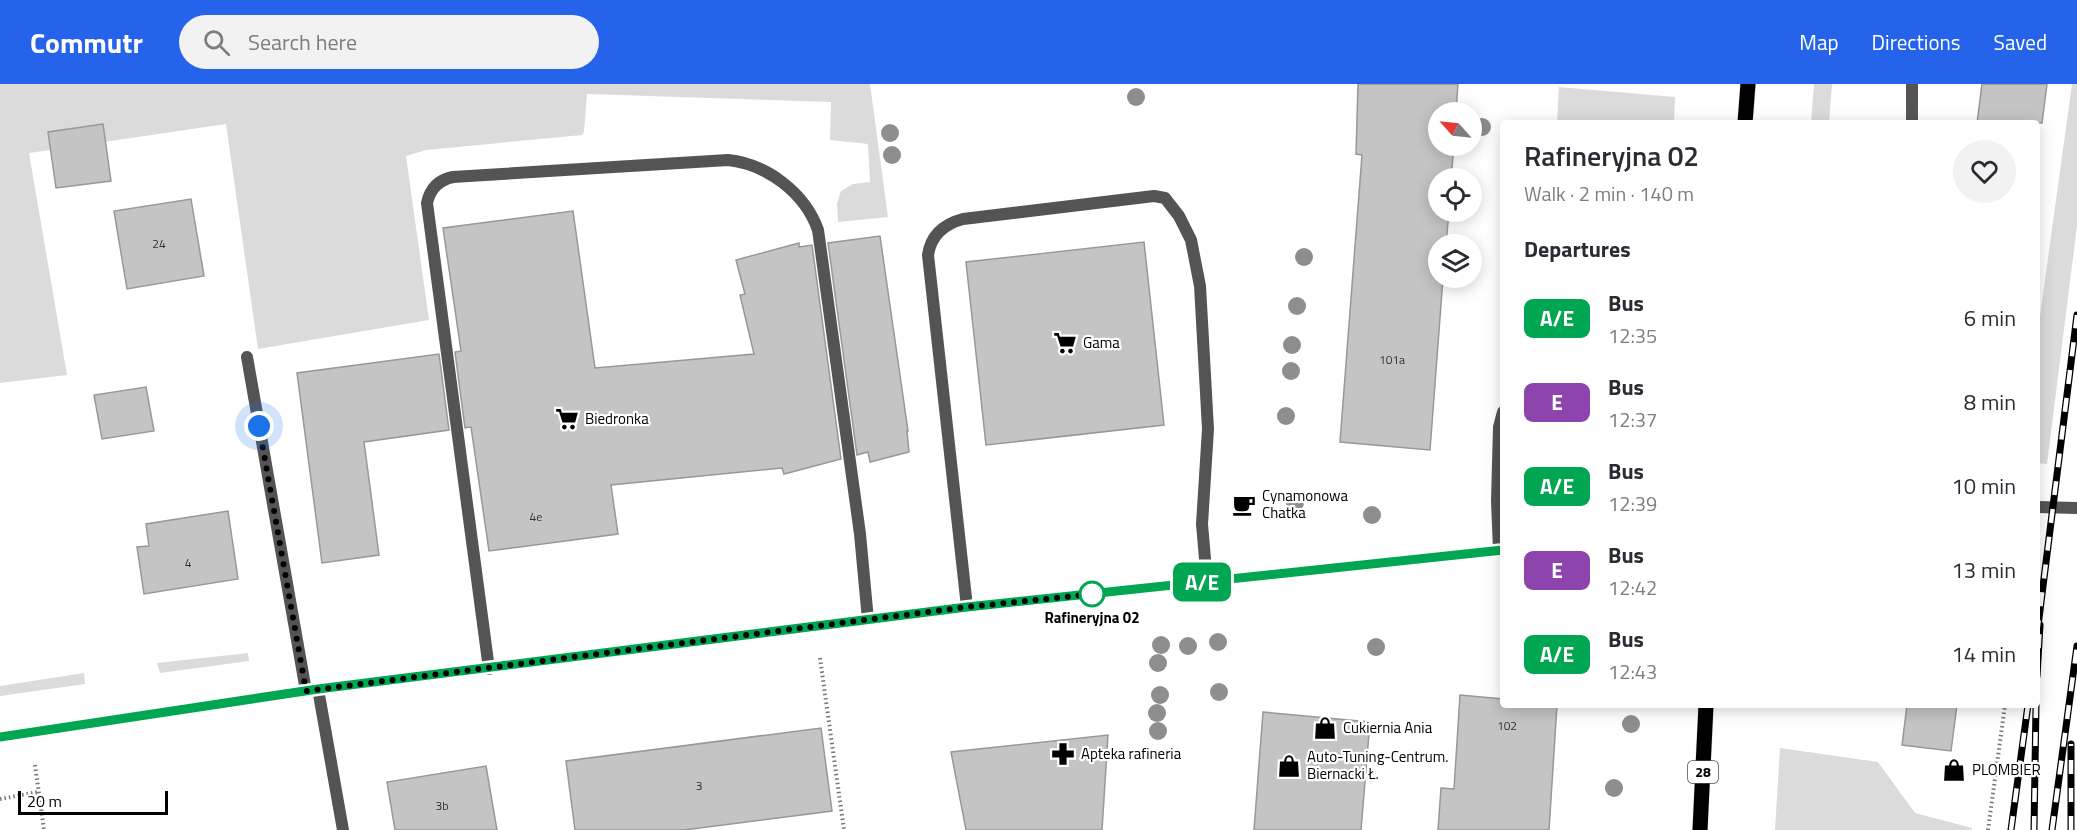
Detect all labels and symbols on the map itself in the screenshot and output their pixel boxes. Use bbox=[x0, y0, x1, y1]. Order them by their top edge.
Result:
north arrow bbox=[1428, 102, 1482, 156]
house number: 24 bbox=[152, 234, 166, 253]
supermarket icon: Gama bbox=[1052, 330, 1078, 356]
place label: Gama bbox=[1083, 331, 1120, 354]
house number: 101a bbox=[1379, 350, 1405, 369]
supermarket icon: Biedronka bbox=[554, 406, 580, 432]
place label: Biedronka bbox=[585, 407, 649, 430]
your location bbox=[244, 411, 274, 441]
place label: Cynamonowa Chatka bbox=[1262, 484, 1348, 524]
cafe icon: Cynamonowa Chatka bbox=[1231, 492, 1257, 518]
house number: 4e bbox=[530, 507, 542, 526]
house number: 4 bbox=[185, 553, 192, 572]
line badge: A/E bbox=[1168, 562, 1236, 602]
marker: Rafineryjna 02 bbox=[1079, 581, 1105, 607]
place label: Rafineryjna 02 bbox=[1044, 606, 1140, 629]
shop icon: Cukiernia Ania bbox=[1312, 715, 1338, 741]
place label: Cukiernia Ania bbox=[1343, 716, 1433, 739]
house number: 102 bbox=[1497, 716, 1517, 735]
pharmacy icon: Apteka rafineria bbox=[1050, 741, 1076, 767]
place label: Apteka rafineria bbox=[1081, 742, 1182, 765]
place label: Auto-Tuning-Centrum. Biernacki Ł. bbox=[1307, 745, 1449, 785]
shop icon: Auto-Tuning-Centrum. Biernacki Ł. bbox=[1276, 753, 1302, 779]
shop icon: PLOMBIER bbox=[1941, 757, 1967, 783]
place label: PLOMBIER bbox=[1972, 758, 2041, 781]
road number: 28 bbox=[1688, 761, 1718, 783]
house number: 3 bbox=[696, 776, 702, 795]
scale bar bbox=[18, 788, 168, 816]
house number: 3b bbox=[435, 796, 449, 815]

